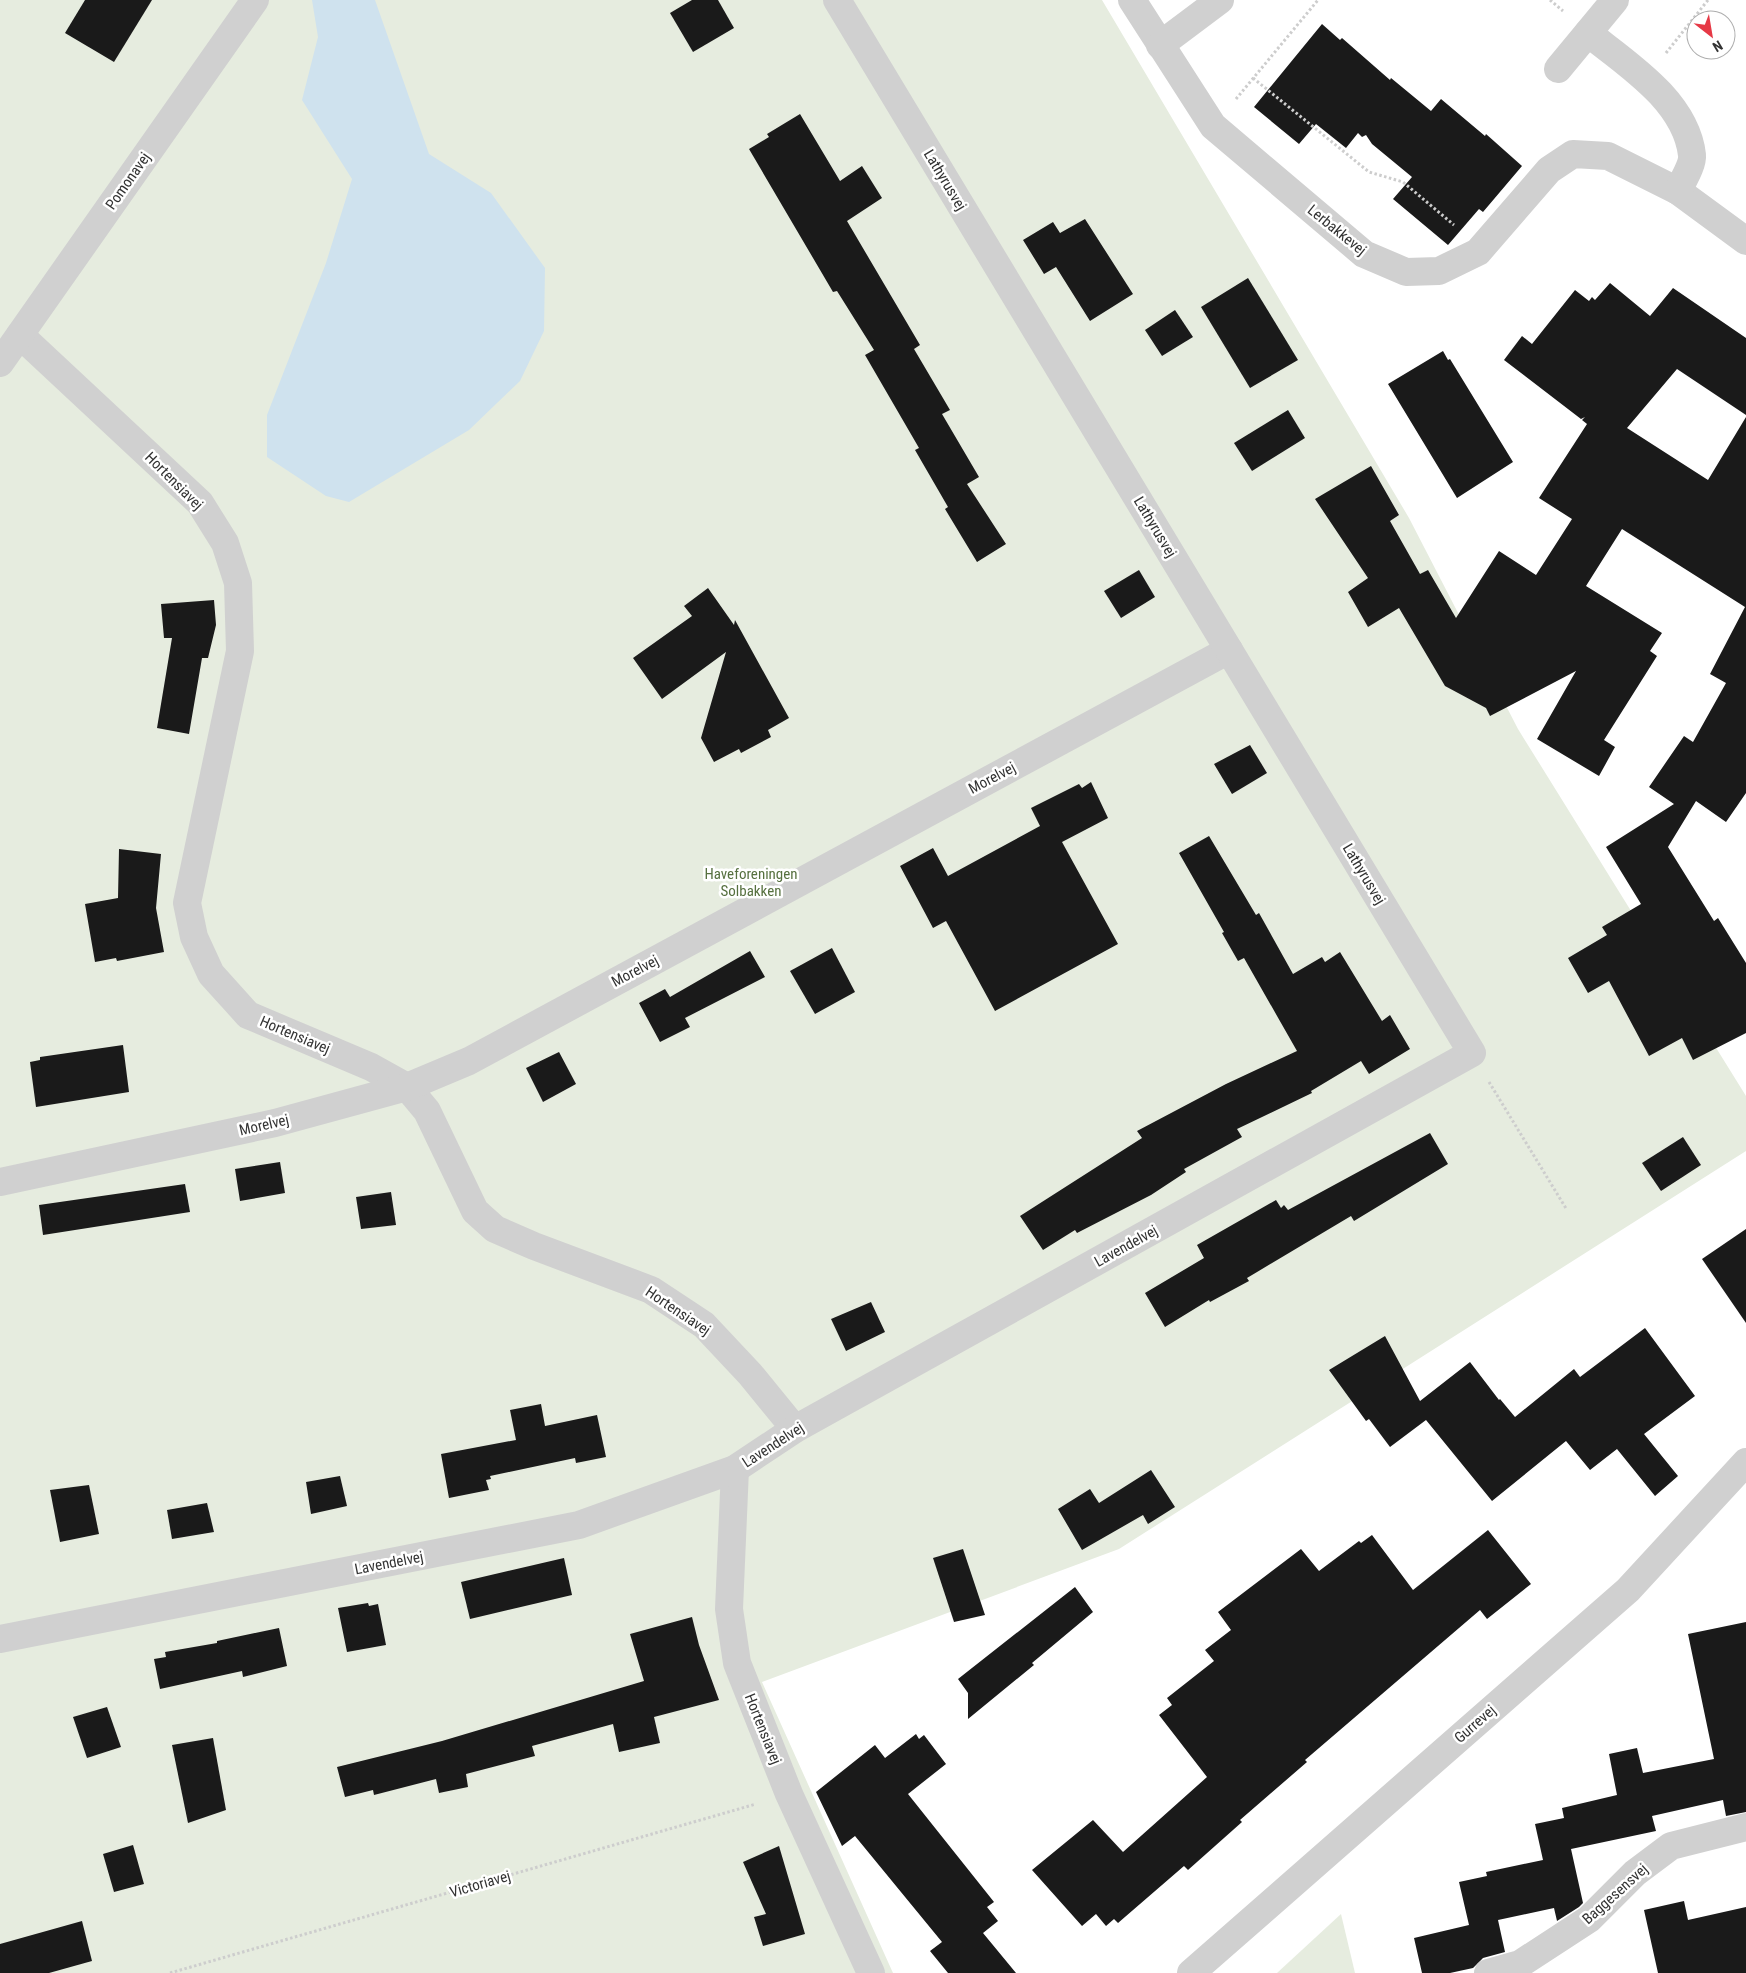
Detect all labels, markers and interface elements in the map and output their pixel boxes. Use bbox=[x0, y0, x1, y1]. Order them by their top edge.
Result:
north arrow bbox=[1686, 10, 1736, 60]
text: N bbox=[1710, 37, 1725, 55]
street label: Lathyrusvej bbox=[920, 146, 970, 214]
street label: Pomonavej bbox=[102, 149, 154, 213]
street label: Lerbakkevej bbox=[1304, 201, 1370, 259]
street label: Hortensiavej bbox=[141, 448, 207, 514]
street label: Lathyrusvej bbox=[1130, 493, 1180, 561]
street label: Morelvej bbox=[965, 758, 1019, 798]
street label: Lathyrusvej bbox=[1339, 840, 1389, 908]
park label: Haveforeningen Solbakken bbox=[704, 865, 798, 900]
street label: Morelvej bbox=[608, 951, 662, 991]
street label: Hortensiavej bbox=[257, 1012, 333, 1058]
street label: Morelvej bbox=[237, 1111, 291, 1139]
street label: Lavendelvej bbox=[1091, 1221, 1161, 1271]
street label: Hortensiavej bbox=[642, 1283, 714, 1339]
street label: Lavendelvej bbox=[739, 1419, 807, 1471]
street label: Lavendelvej bbox=[353, 1548, 425, 1578]
street label: Hortensiavej bbox=[741, 1691, 785, 1767]
street label: Gurrevej bbox=[1451, 1701, 1499, 1747]
street label: Baggesensvej bbox=[1579, 1860, 1651, 1928]
street label: Victoriavej bbox=[448, 1867, 512, 1901]

